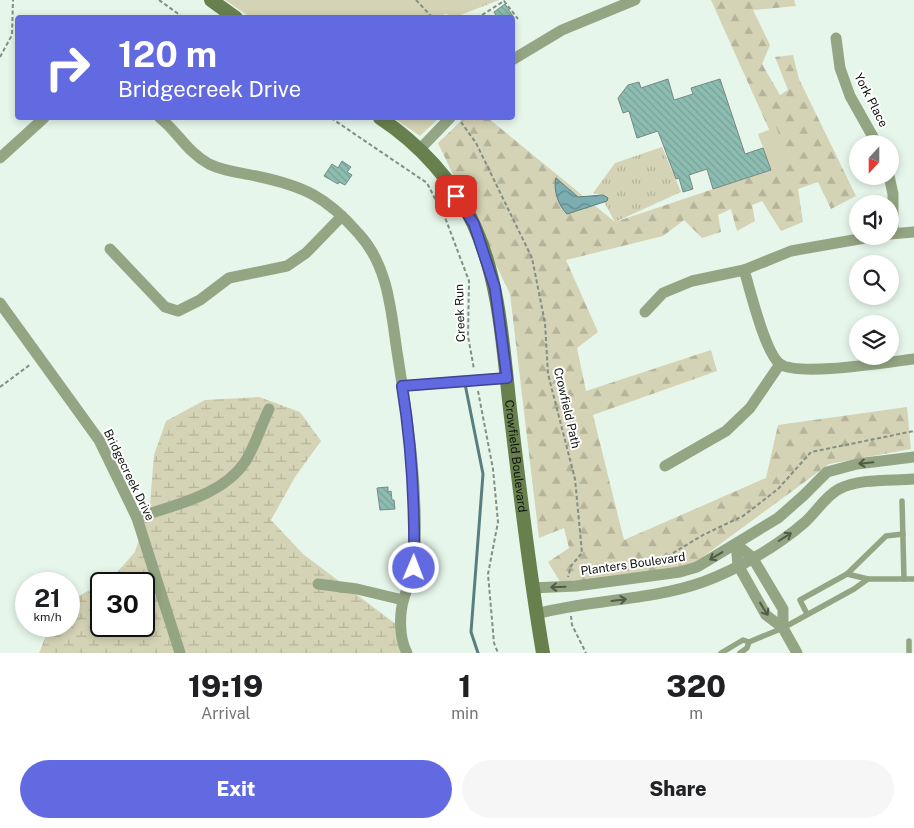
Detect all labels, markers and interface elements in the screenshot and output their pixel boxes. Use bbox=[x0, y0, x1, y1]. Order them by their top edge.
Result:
text: 120 m bbox=[118, 34, 217, 75]
icon: right bbox=[35, 35, 100, 100]
street label: York Place bbox=[851, 71, 891, 130]
text: Bridgecreek Drive bbox=[118, 76, 301, 102]
north arrow bbox=[849, 135, 899, 185]
map controls bbox=[849, 135, 899, 365]
pin bbox=[435, 175, 477, 217]
icon: arrive bbox=[442, 182, 470, 210]
button: sound bbox=[849, 195, 899, 245]
button: search bbox=[849, 255, 899, 305]
street label: Creek Run bbox=[452, 284, 468, 342]
button: layers bbox=[849, 315, 899, 365]
street label: Crowfield Path bbox=[551, 366, 583, 450]
street label: Crowfield Boulevard bbox=[502, 399, 530, 513]
street label: Bridgecreek Drive bbox=[101, 427, 157, 523]
one-way arrow bbox=[858, 458, 874, 468]
one-way arrow bbox=[778, 532, 792, 543]
position arrow bbox=[387, 541, 439, 593]
street label: Planters Boulevard bbox=[580, 550, 686, 578]
one-way arrow bbox=[709, 551, 724, 561]
speed limit sign: 30 bbox=[90, 572, 155, 637]
one-way arrow bbox=[551, 582, 567, 591]
text: 21 bbox=[34, 583, 61, 613]
one-way arrow bbox=[610, 595, 626, 605]
one-way arrow bbox=[759, 601, 769, 615]
text: km/h bbox=[33, 610, 62, 624]
text: 19:19 bbox=[188, 668, 263, 704]
text: 1 bbox=[458, 668, 471, 704]
text: 320 bbox=[666, 668, 726, 704]
text: Arrival bbox=[201, 704, 250, 723]
text: min bbox=[451, 704, 478, 723]
text: m bbox=[689, 704, 703, 723]
button: Exit bbox=[20, 760, 452, 818]
button: Share bbox=[462, 760, 894, 818]

